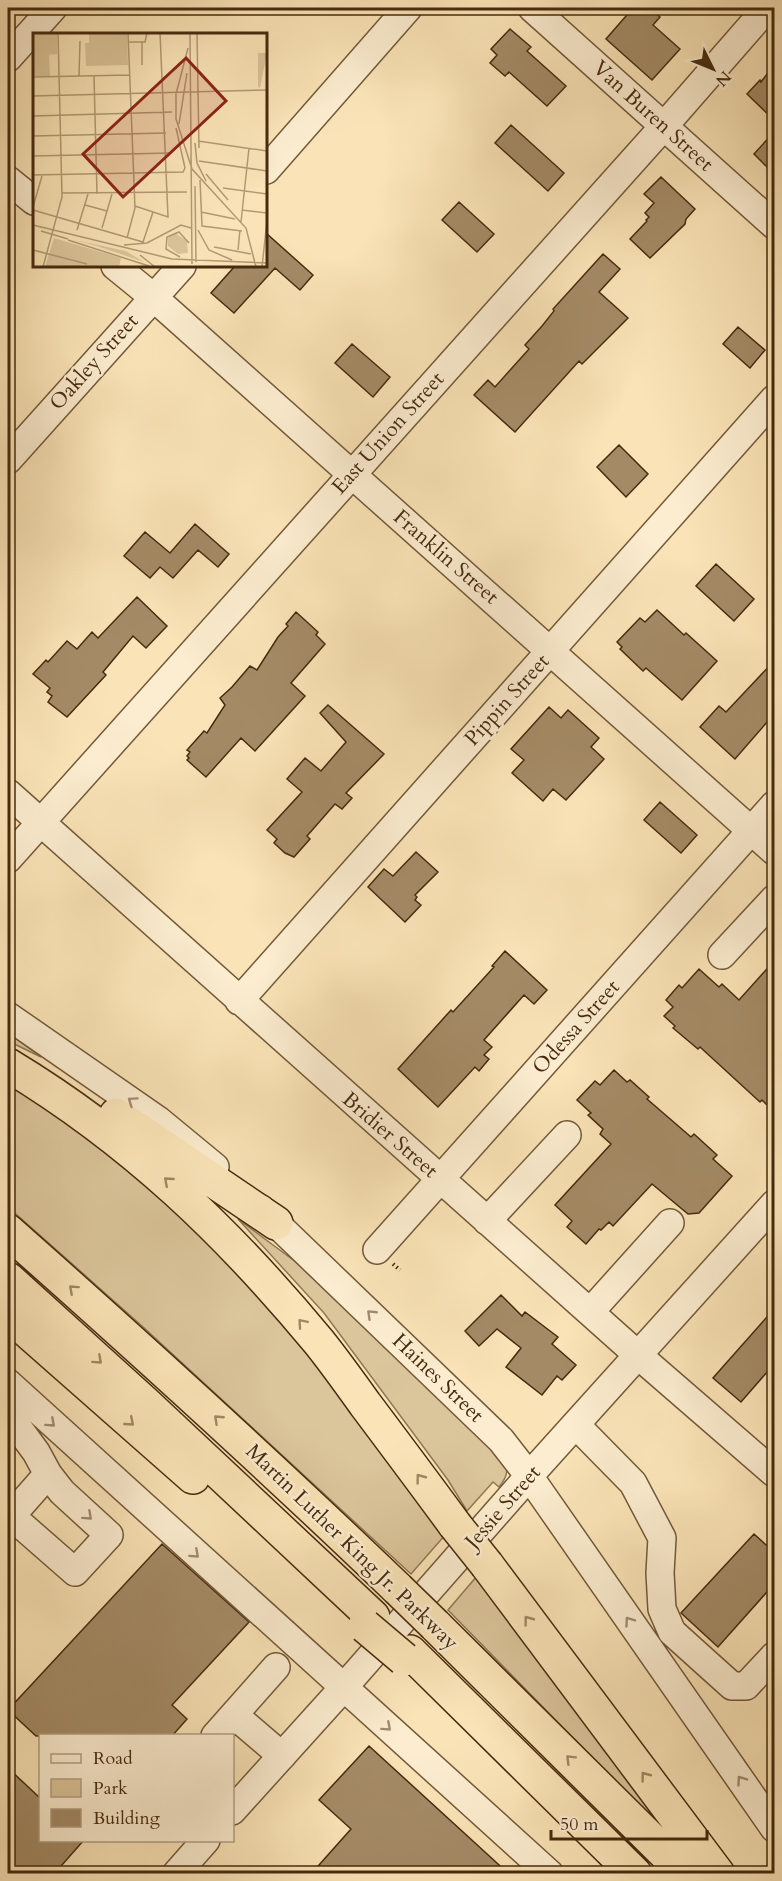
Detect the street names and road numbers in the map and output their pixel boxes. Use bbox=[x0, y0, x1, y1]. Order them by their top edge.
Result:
street label: Van Buren Street bbox=[586, 54, 720, 178]
street label: Oakley Street bbox=[43, 307, 145, 417]
street label: East Union Street bbox=[325, 365, 451, 501]
street label: Franklin Street bbox=[387, 503, 505, 611]
street label: Pippin Street bbox=[458, 647, 556, 752]
street label: Odessa Street bbox=[526, 973, 627, 1081]
street label: Bridier Street bbox=[336, 1085, 444, 1185]
street label: Haines Street bbox=[386, 1327, 490, 1429]
street label: Martin Luther King Jr. Parkway bbox=[239, 1437, 465, 1657]
street label: Jessie Street bbox=[457, 1459, 548, 1557]

